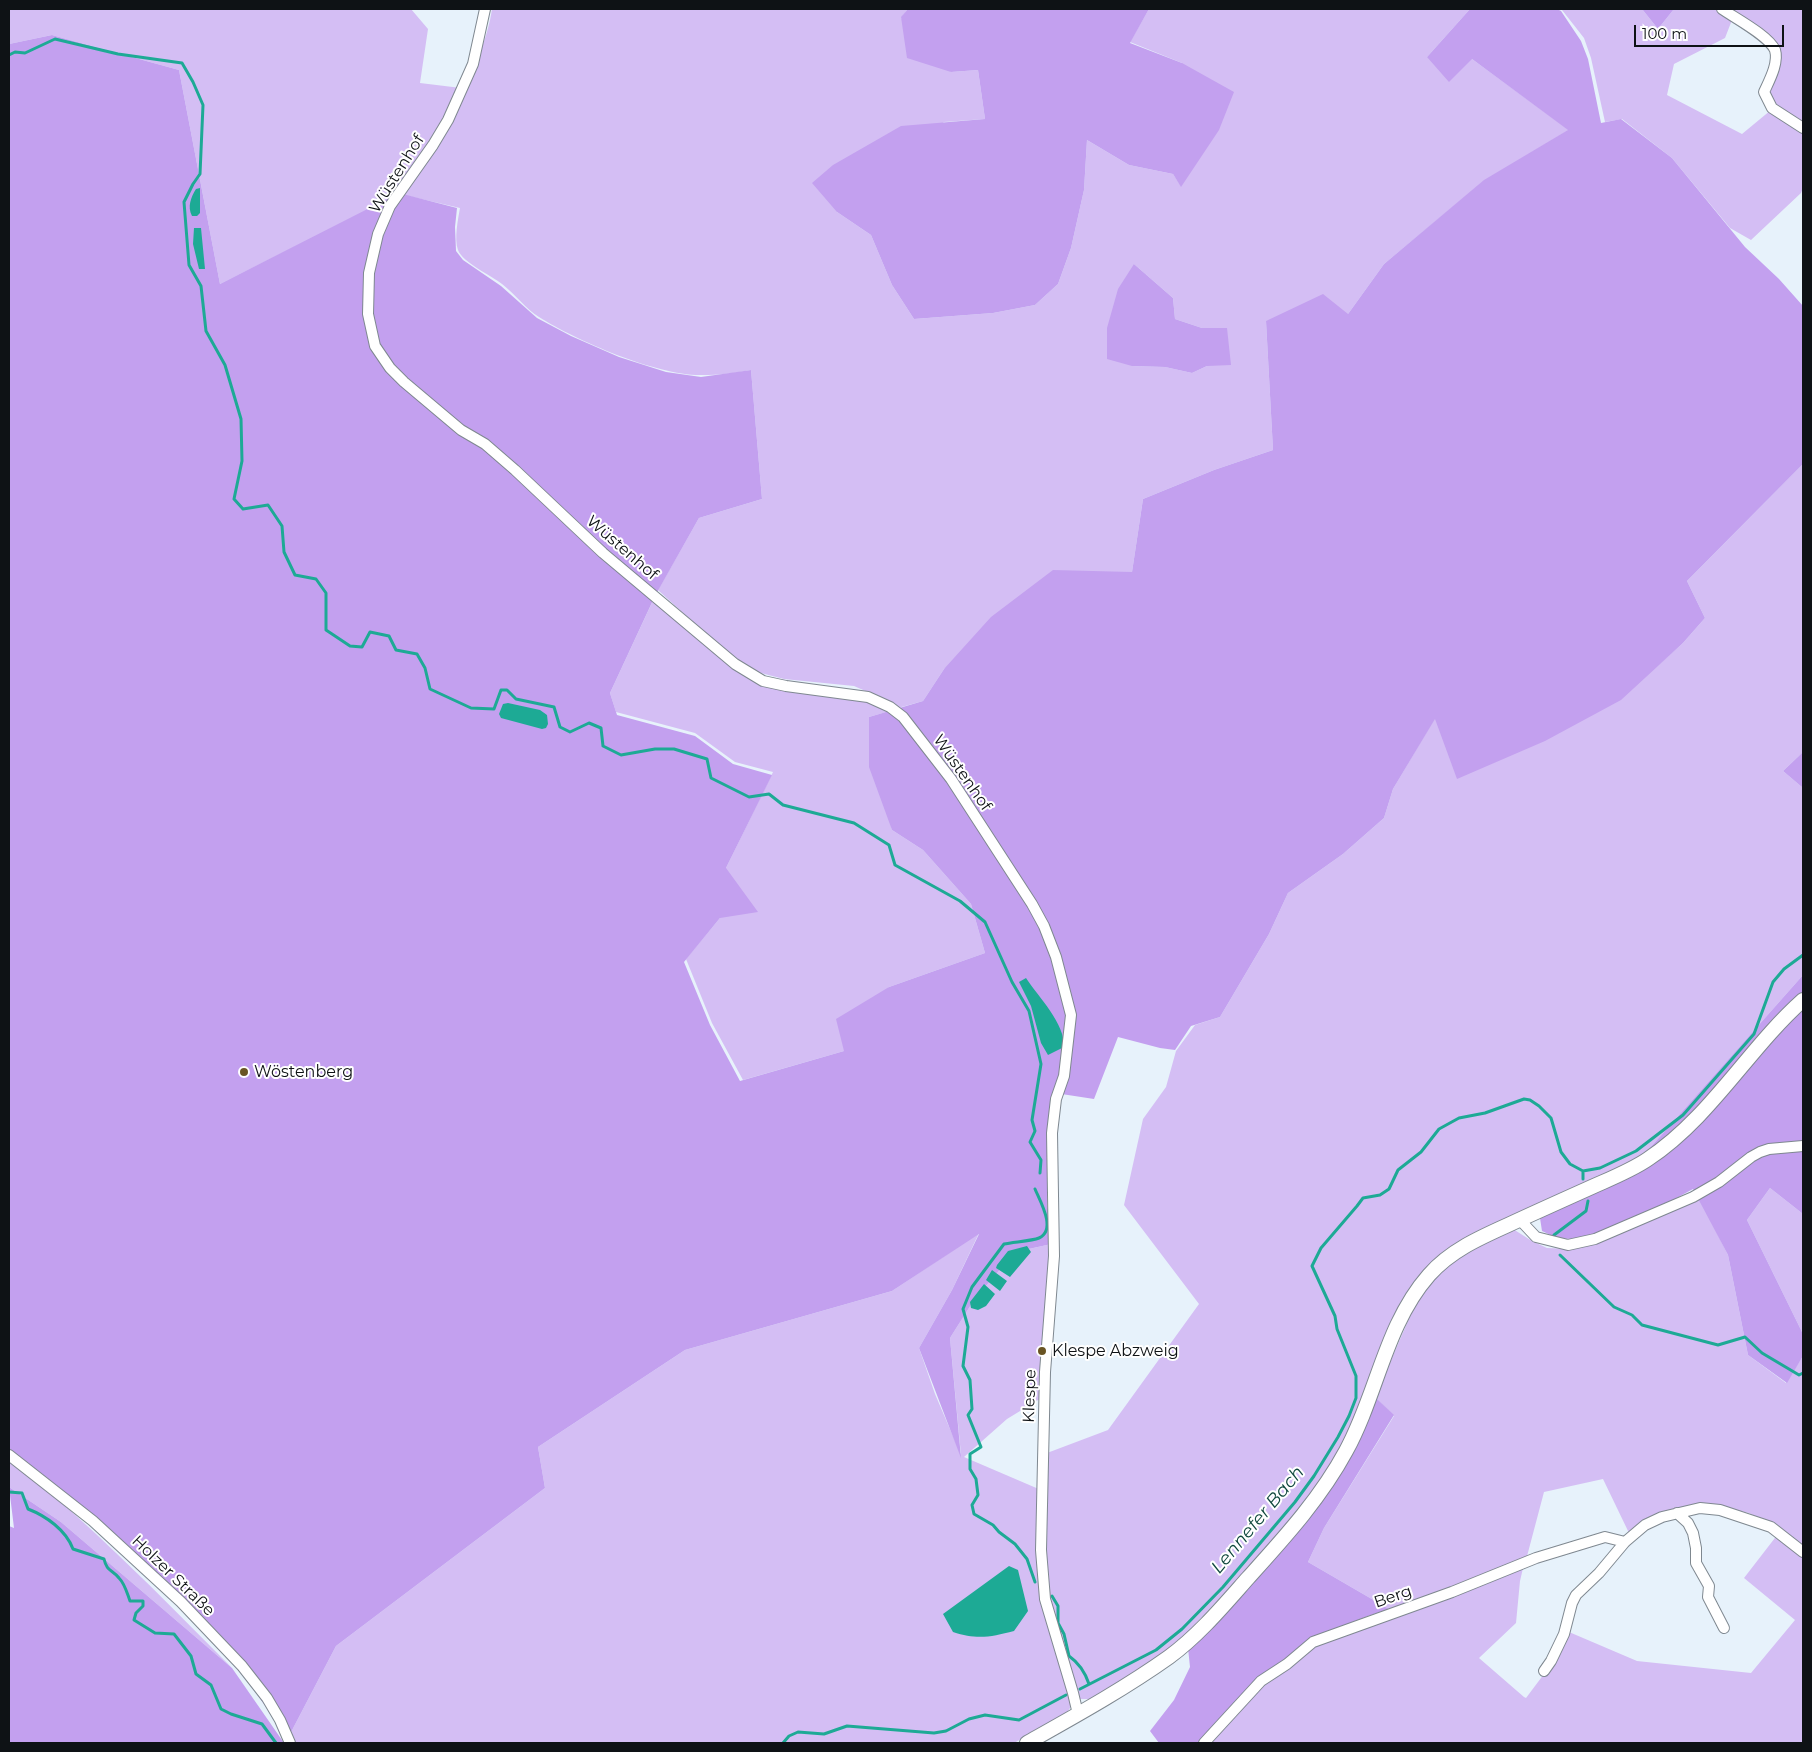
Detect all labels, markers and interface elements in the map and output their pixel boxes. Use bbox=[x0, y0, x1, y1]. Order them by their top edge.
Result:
scale bar bbox=[1637, 15, 1787, 47]
text: 100 m bbox=[1642, 24, 1687, 43]
street label: Wüstenhof bbox=[365, 131, 429, 217]
street label: Wüstenhof bbox=[582, 512, 662, 584]
street label: Wüstenhof bbox=[929, 731, 995, 815]
place label: Wöstenberg bbox=[254, 1062, 353, 1082]
marker: Wöstenberg bbox=[238, 1066, 250, 1078]
place label: Klespe Abzweig bbox=[1052, 1341, 1179, 1361]
marker: Klespe Abzweig bbox=[1036, 1345, 1048, 1357]
street label: Klespe bbox=[1019, 1369, 1041, 1423]
water label: Lennefer Bach bbox=[1207, 1462, 1309, 1578]
street label: Holzer Straße bbox=[128, 1532, 218, 1620]
street label: Berg bbox=[1371, 1582, 1415, 1612]

